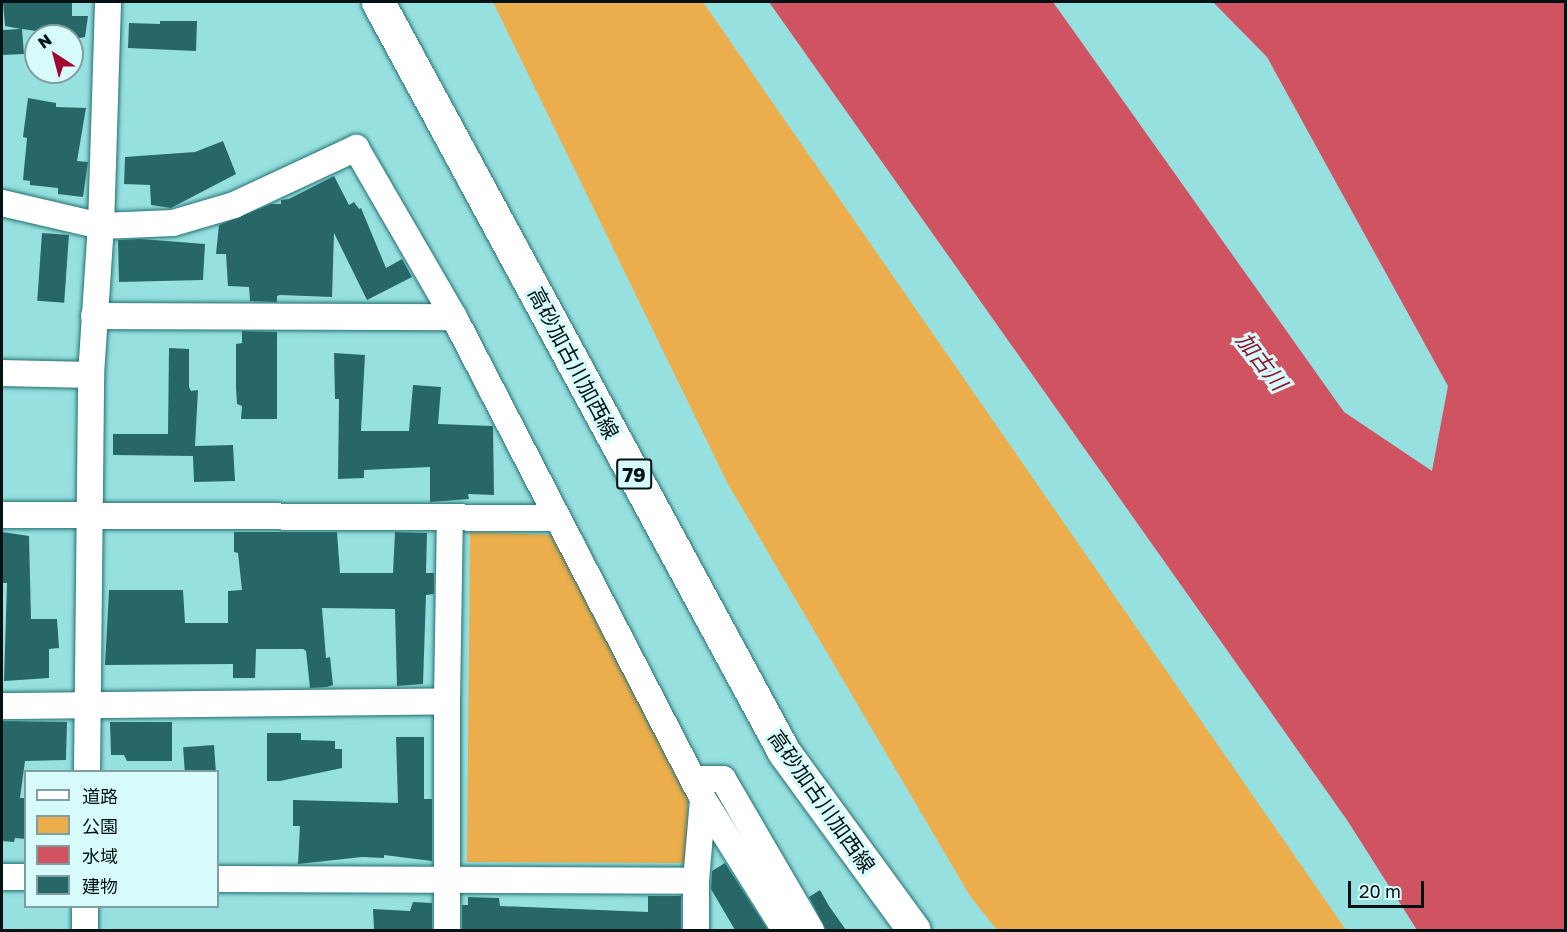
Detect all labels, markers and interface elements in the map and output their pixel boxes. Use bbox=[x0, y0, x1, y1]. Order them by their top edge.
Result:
north arrow bbox=[24, 24, 84, 84]
text: N bbox=[34, 29, 55, 53]
street label: 高砂加古川加西線 bbox=[523, 283, 625, 443]
water label: 加古川 bbox=[1231, 327, 1293, 395]
road number: 79 bbox=[616, 457, 652, 491]
street label: 高砂加古川加西線 bbox=[763, 725, 881, 877]
legend bbox=[24, 770, 219, 908]
text: 道路 bbox=[82, 785, 118, 807]
text: 公園 bbox=[82, 815, 118, 837]
text: 水域 bbox=[82, 845, 118, 867]
scale bar bbox=[1351, 869, 1428, 907]
text: 建物 bbox=[82, 875, 118, 897]
text: 20 m bbox=[1359, 880, 1401, 902]

